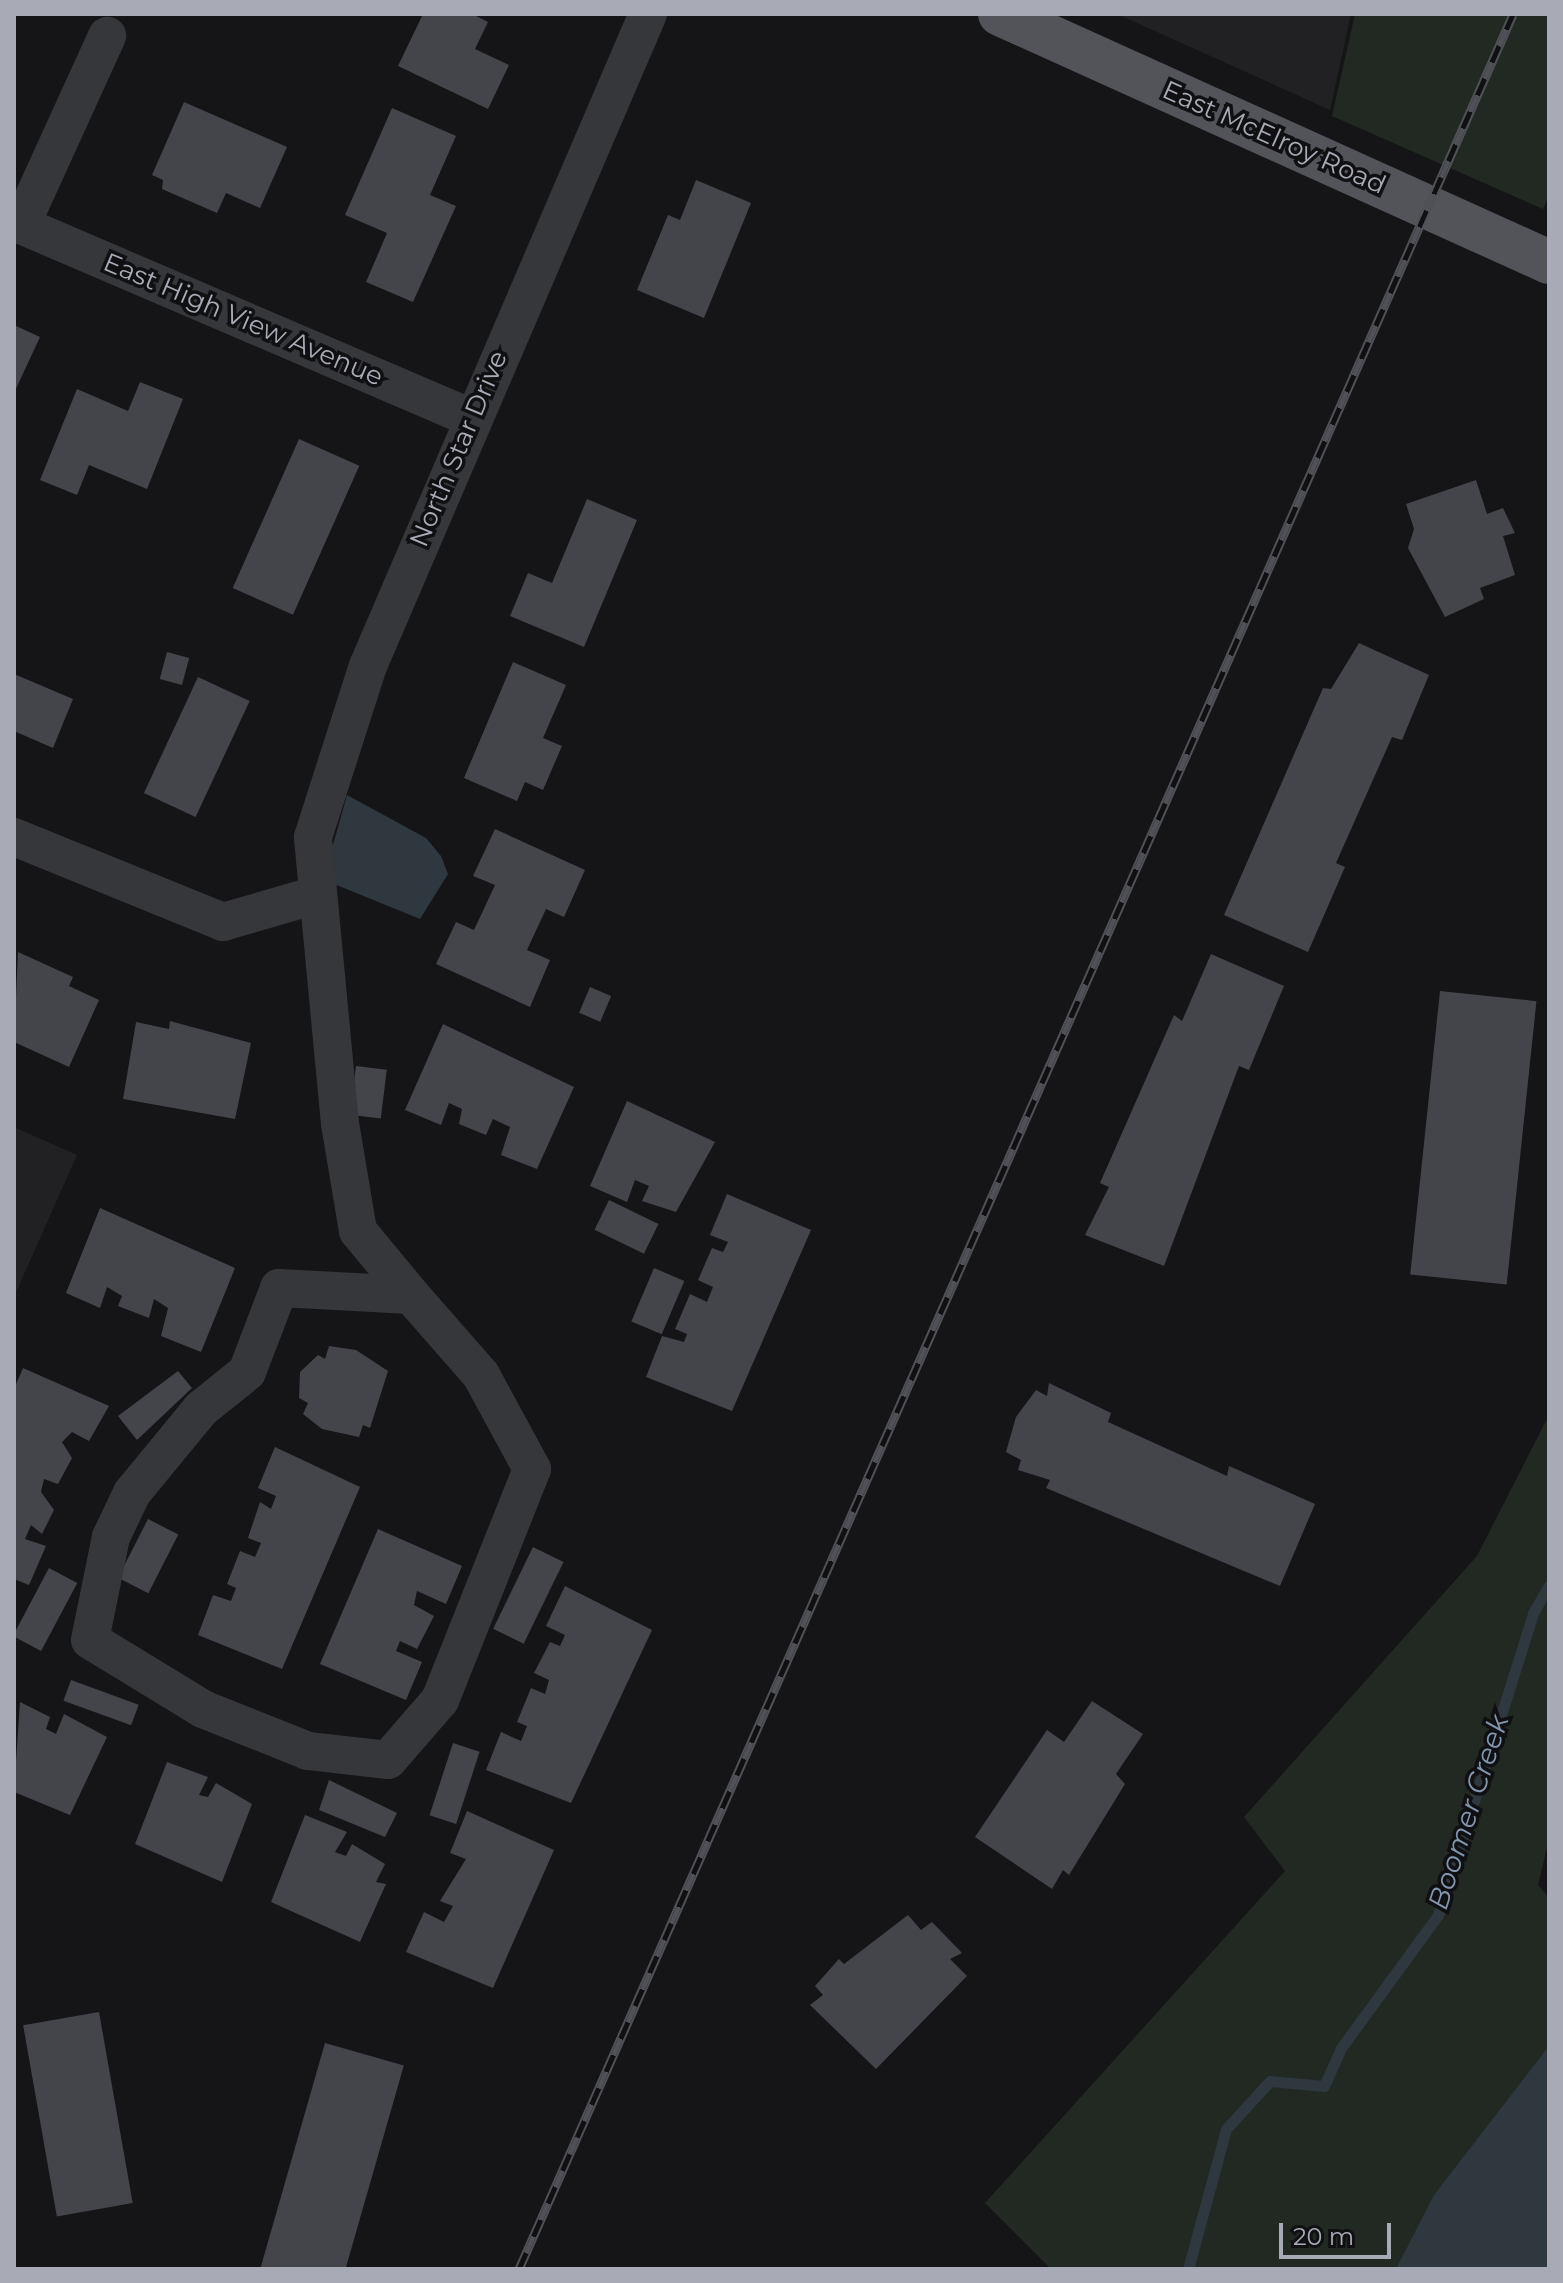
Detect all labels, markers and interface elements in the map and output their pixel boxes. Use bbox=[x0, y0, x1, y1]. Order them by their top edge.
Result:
street label: East McElroy Road bbox=[1157, 75, 1391, 201]
street label: East High View Avenue bbox=[98, 247, 388, 393]
street label: North Star Drive bbox=[404, 346, 514, 552]
water label: Boomer Creek bbox=[1421, 1710, 1515, 1914]
scale bar bbox=[1283, 2207, 1395, 2257]
text: 20 m bbox=[1293, 2222, 1354, 2251]

